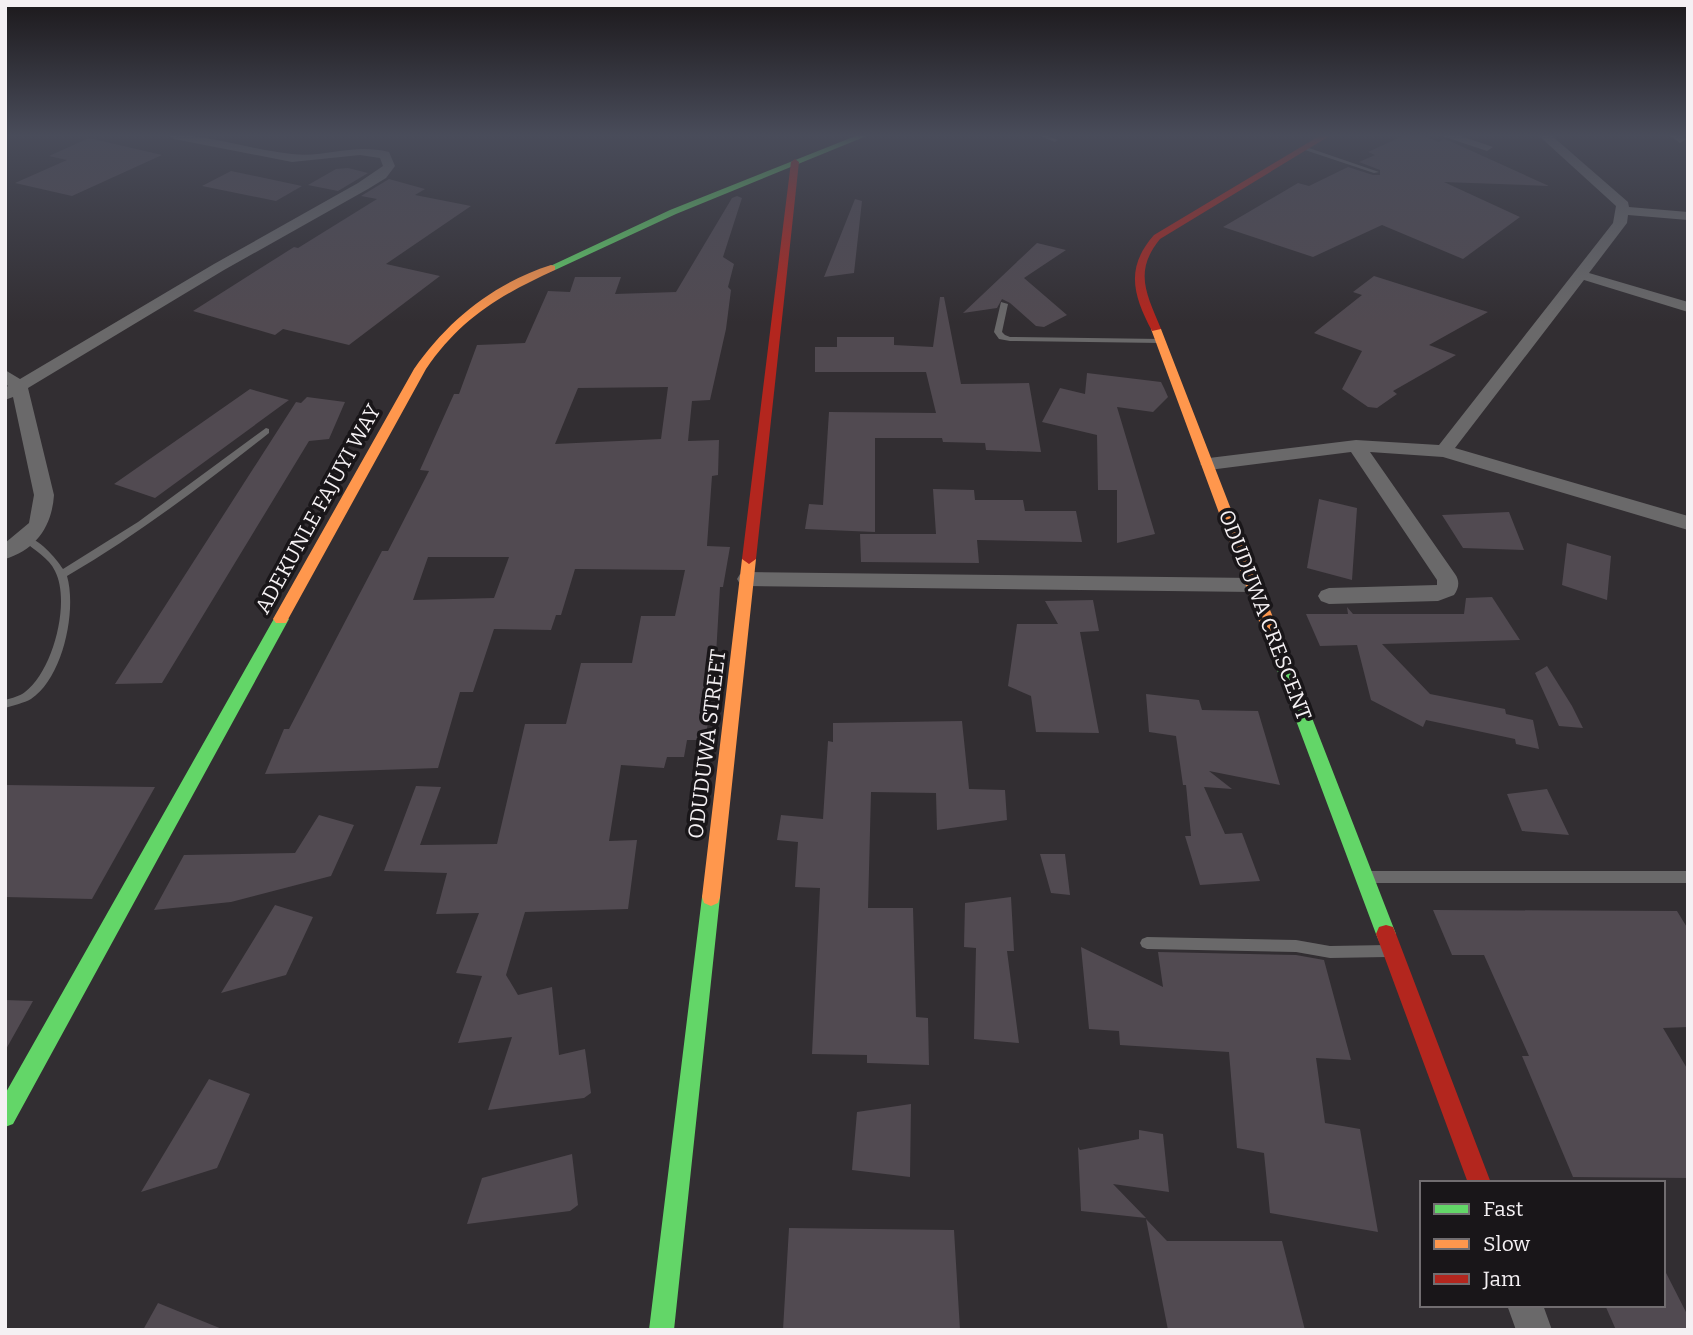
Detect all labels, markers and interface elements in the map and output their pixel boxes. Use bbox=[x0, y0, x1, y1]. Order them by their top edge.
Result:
street label: ADEKUNLE FAJUYI WAY bbox=[250, 399, 387, 618]
street label: ODUDUWA CRESCENT bbox=[1213, 506, 1317, 724]
street label: ODUDUWA STREET bbox=[682, 648, 732, 840]
legend bbox=[1420, 1181, 1665, 1307]
text: Fast bbox=[1483, 1196, 1524, 1222]
text: Slow bbox=[1483, 1231, 1530, 1257]
text: Jam bbox=[1482, 1266, 1521, 1292]

